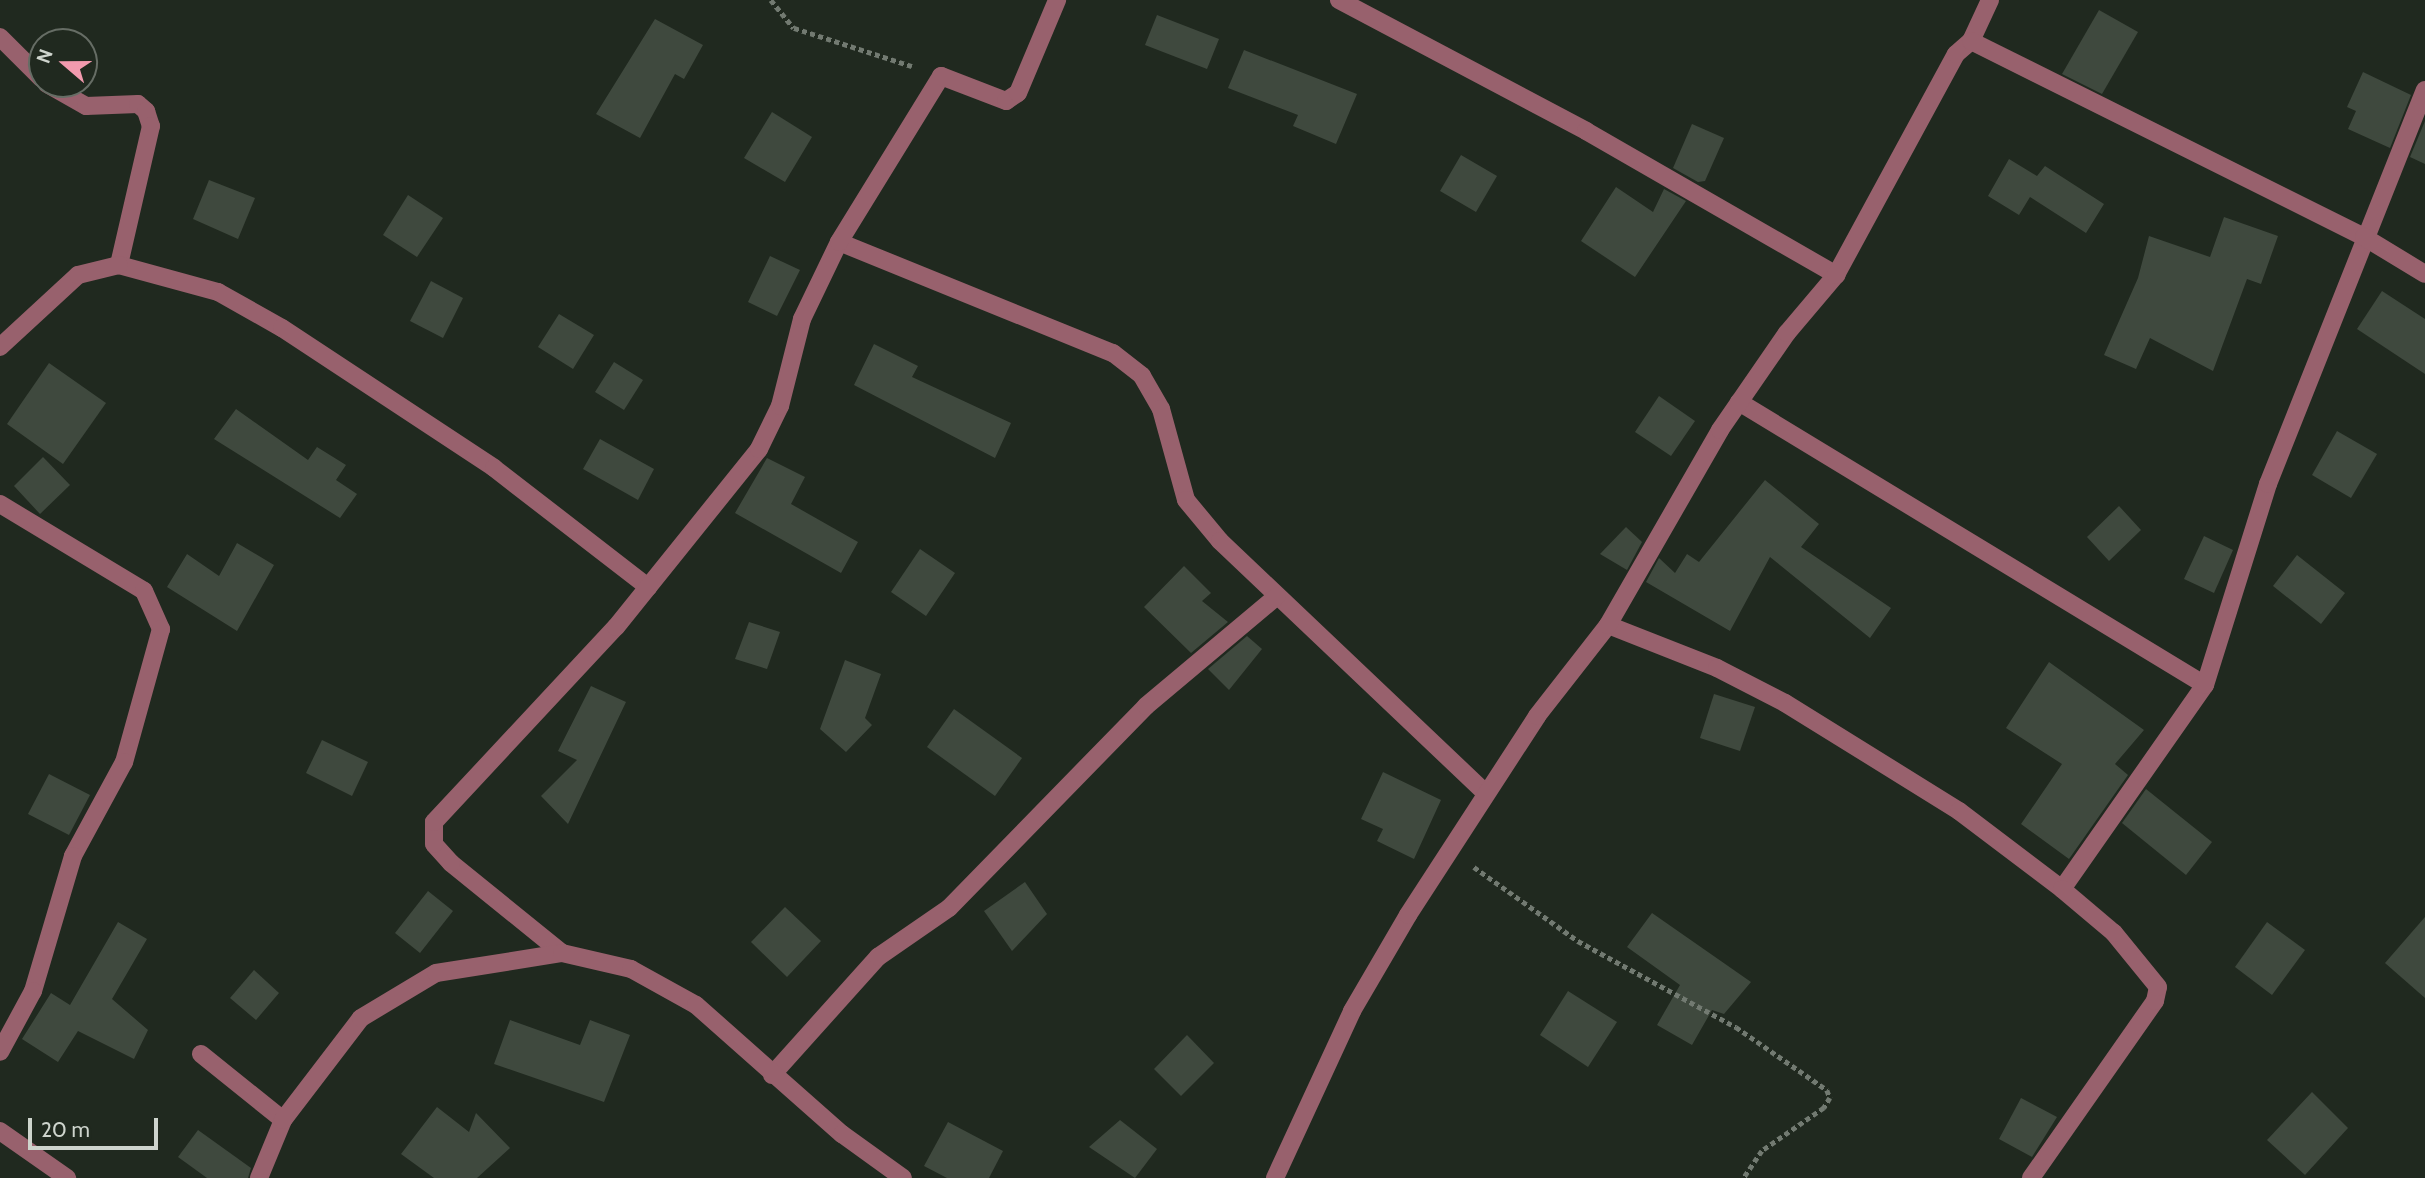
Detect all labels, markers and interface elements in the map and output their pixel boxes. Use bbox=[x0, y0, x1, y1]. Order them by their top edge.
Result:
north arrow bbox=[28, 28, 98, 98]
text: N bbox=[32, 46, 58, 67]
scale bar bbox=[32, 1104, 161, 1148]
text: 20 m bbox=[41, 1117, 90, 1142]

